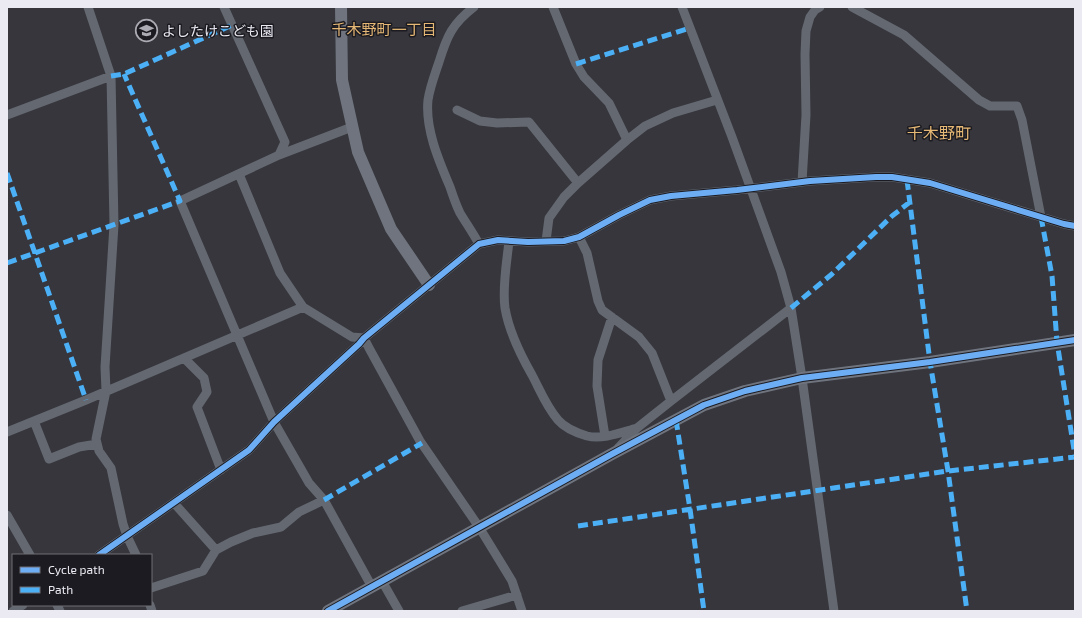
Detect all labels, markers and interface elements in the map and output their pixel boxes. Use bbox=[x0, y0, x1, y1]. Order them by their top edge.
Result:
school or university icon: よしたけこども園 bbox=[134, 18, 160, 44]
district label: 千木野町一丁目 bbox=[331, 20, 437, 38]
place label: よしたけこども園 bbox=[162, 22, 274, 39]
district label: 千木野町 bbox=[907, 123, 971, 142]
legend bbox=[12, 554, 152, 606]
text: Cycle path bbox=[48, 562, 105, 576]
text: Path bbox=[48, 582, 73, 596]

